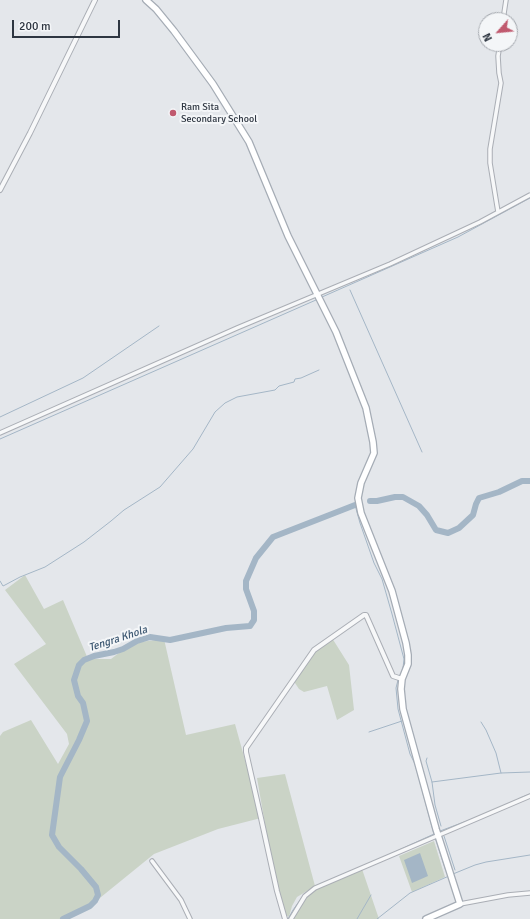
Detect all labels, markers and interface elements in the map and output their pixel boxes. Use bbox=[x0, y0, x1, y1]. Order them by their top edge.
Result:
scale bar bbox=[14, 12, 122, 38]
north arrow bbox=[478, 12, 518, 52]
text: 200 m bbox=[19, 19, 51, 34]
text: N bbox=[480, 31, 495, 44]
place label: Ram Sita Secondary School bbox=[181, 101, 257, 124]
marker: Ram Sita Secondary School bbox=[168, 108, 178, 118]
water label: Tengra Khola bbox=[87, 623, 149, 655]

